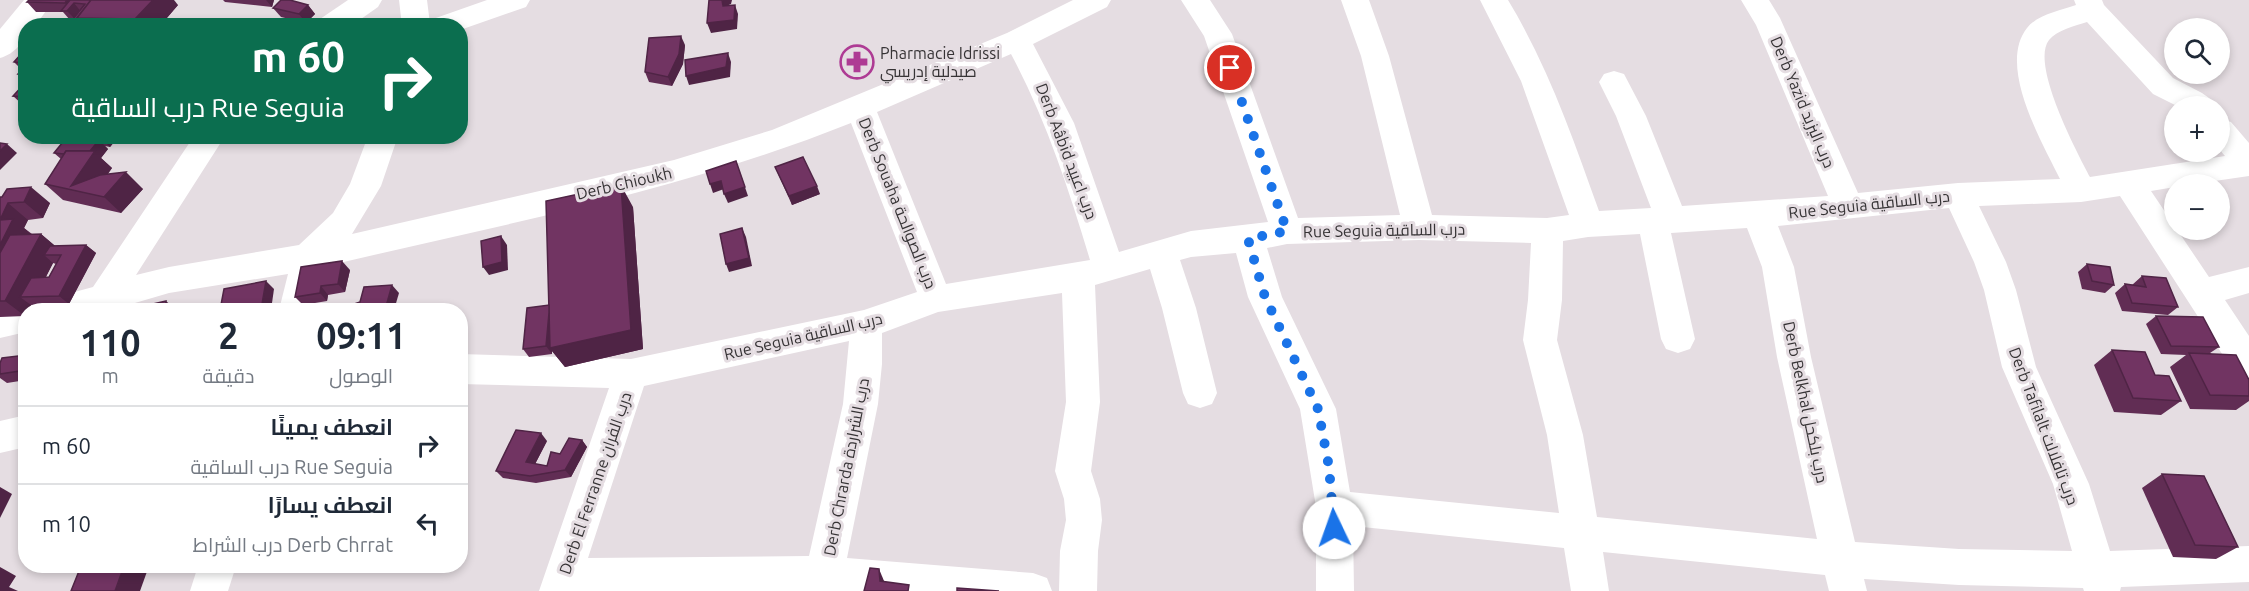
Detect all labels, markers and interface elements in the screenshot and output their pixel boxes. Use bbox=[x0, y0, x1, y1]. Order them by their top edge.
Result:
map controls bbox=[2164, 18, 2230, 240]
button: search bbox=[2164, 18, 2230, 84]
text: 60 m bbox=[251, 33, 345, 80]
street label: Derb Yazid درب اليزيد bbox=[1766, 34, 1839, 171]
icon: right bbox=[366, 42, 444, 120]
pin bbox=[1204, 42, 1255, 93]
pharmacy icon: Pharmacie Idrissi صيدلية إدريسي bbox=[839, 44, 875, 80]
place label: Pharmacie Idrissi صيدلية إدريسي bbox=[880, 44, 1000, 84]
icon: arrive bbox=[1213, 51, 1246, 84]
street label: Derb Aâbid درب اعبيد bbox=[1032, 81, 1101, 222]
text: Rue Seguia درب الساقية bbox=[72, 92, 345, 122]
button: + bbox=[2164, 96, 2230, 162]
street label: Derb Souaha درب الصوالحة bbox=[854, 115, 941, 291]
street label: Derb Chioukh bbox=[574, 163, 674, 203]
button: − bbox=[2164, 174, 2230, 240]
street label: Rue Seguia درب الساقية bbox=[1787, 187, 1951, 222]
street label: Rue Seguia درب الساقية bbox=[1303, 220, 1465, 241]
street label: Rue Seguia درب الساقية bbox=[722, 309, 884, 364]
text: 2 bbox=[218, 315, 239, 356]
text: 09:11 bbox=[316, 315, 406, 356]
street label: Derb Belkhal درب بلكحل bbox=[1778, 320, 1832, 485]
text: 110 bbox=[80, 322, 141, 363]
street label: Derb Tafilalt درب تافلالت bbox=[2005, 345, 2082, 508]
text: m bbox=[102, 364, 119, 387]
text: دقيقة bbox=[202, 364, 254, 387]
text: الوصول bbox=[329, 364, 393, 387]
street label: Derb Chrarda درب الشراردة bbox=[820, 377, 873, 558]
street label: Derb El Ferranne درب الفران bbox=[555, 390, 637, 577]
text: انعطف يمينًا bbox=[271, 414, 393, 439]
icon: right bbox=[411, 429, 444, 462]
text: 60 m bbox=[42, 433, 91, 458]
text: Rue Seguia درب الساقية bbox=[190, 455, 393, 478]
text: انعطف يسارًا bbox=[268, 492, 393, 517]
position arrow bbox=[1302, 496, 1366, 560]
icon: left bbox=[411, 507, 444, 540]
text: 10 m bbox=[42, 511, 91, 536]
text: Derb Chrrat درب الشراط bbox=[193, 533, 393, 556]

